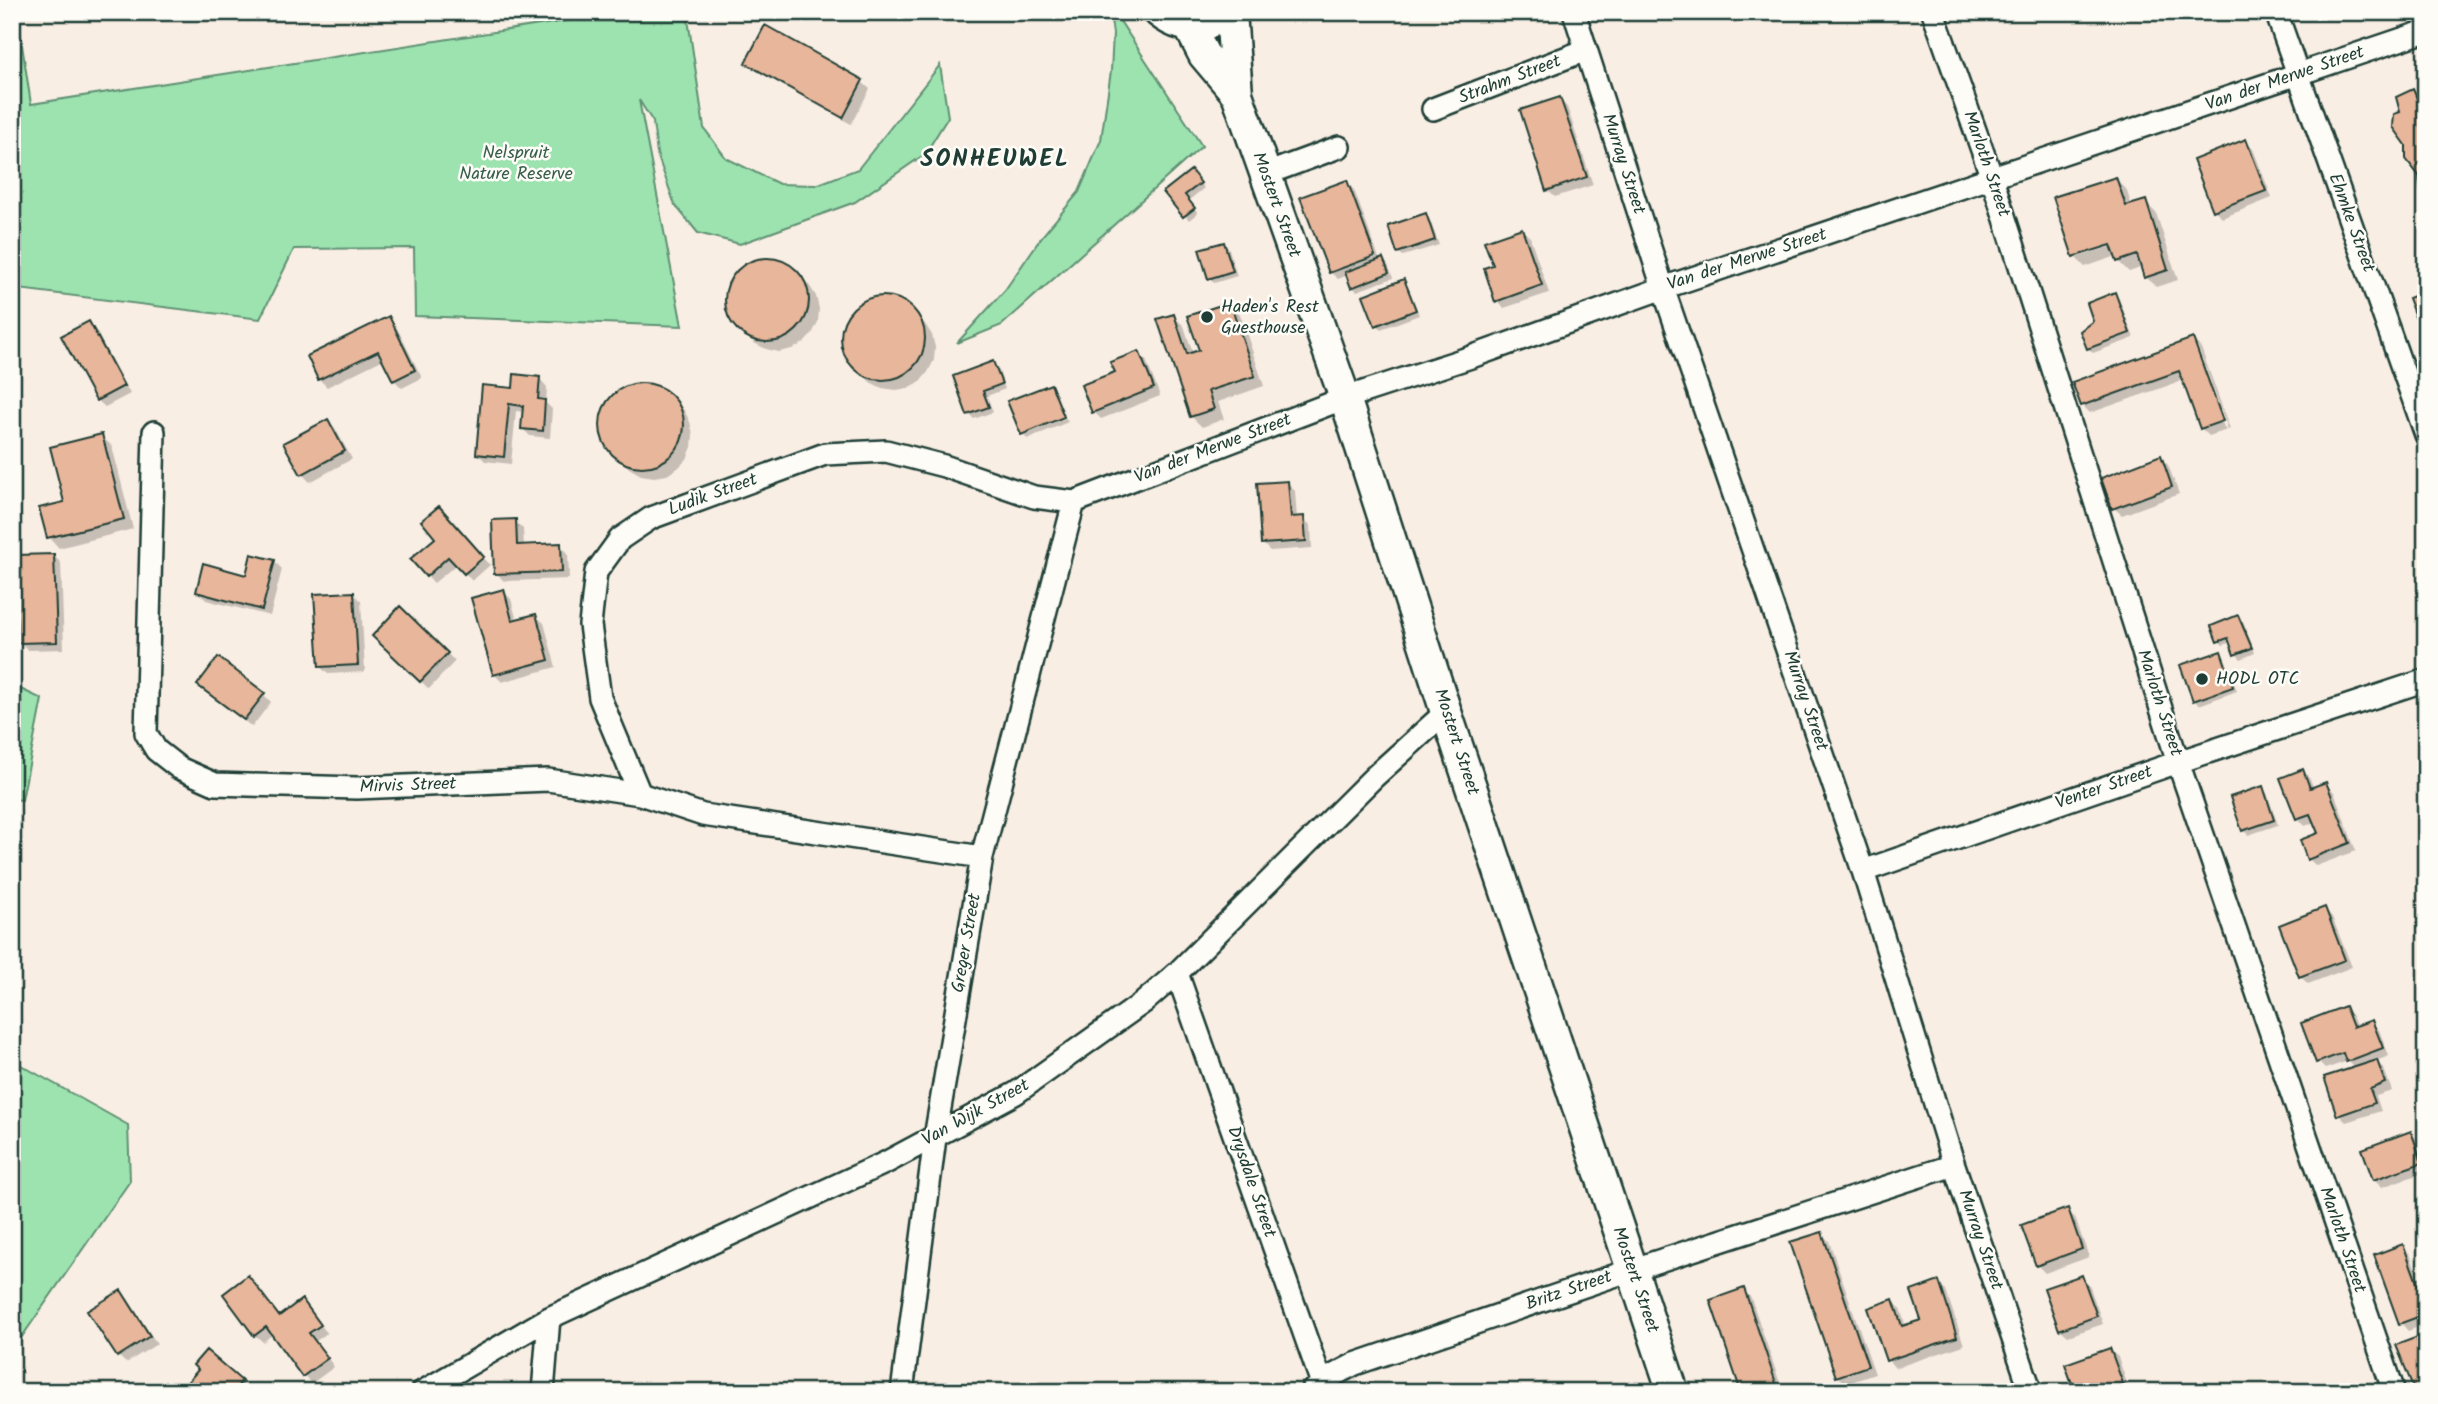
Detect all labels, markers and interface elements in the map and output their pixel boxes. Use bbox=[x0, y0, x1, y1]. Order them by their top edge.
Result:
street label: Van der Merwe Street bbox=[2202, 38, 2369, 120]
street label: Strahm Street bbox=[1454, 47, 1566, 113]
street label: Marloth Street bbox=[1954, 107, 2018, 222]
street label: Murray Street bbox=[1593, 110, 1653, 219]
park label: Nelspruit Nature Reserve bbox=[459, 139, 573, 189]
district label: SONHEUWEL bbox=[920, 140, 1070, 179]
street label: Mostert Street bbox=[1243, 148, 1309, 263]
street label: Ehmke Street bbox=[2320, 169, 2383, 278]
street label: Van der Merwe Street bbox=[1663, 220, 1832, 300]
place label: Haden's Rest Guesthouse bbox=[1221, 293, 1320, 343]
marker: Haden's Rest Guesthouse bbox=[1199, 309, 1215, 325]
street label: Van der Merwe Street bbox=[1130, 405, 1297, 492]
street label: Ludik Street bbox=[664, 465, 763, 525]
street label: Marloth Street bbox=[2128, 646, 2190, 761]
street label: Murray Street bbox=[1774, 647, 1836, 756]
place label: HODL OTC bbox=[2216, 665, 2299, 694]
marker: HODL OTC bbox=[2194, 671, 2210, 687]
street label: Mostert Street bbox=[1425, 685, 1487, 800]
street label: Venter Street bbox=[2051, 757, 2158, 818]
street label: Mirvis Street bbox=[359, 770, 458, 802]
street label: Greger Street bbox=[944, 890, 990, 995]
street label: Van Wijk Street bbox=[917, 1071, 1036, 1155]
street label: Drysdale Street bbox=[1218, 1122, 1284, 1243]
street label: Marloth Street bbox=[2310, 1183, 2374, 1298]
street label: Murray Street bbox=[1949, 1186, 2011, 1295]
street label: Mostert Street bbox=[1603, 1223, 1667, 1338]
street label: Britz Street bbox=[1522, 1262, 1617, 1319]

